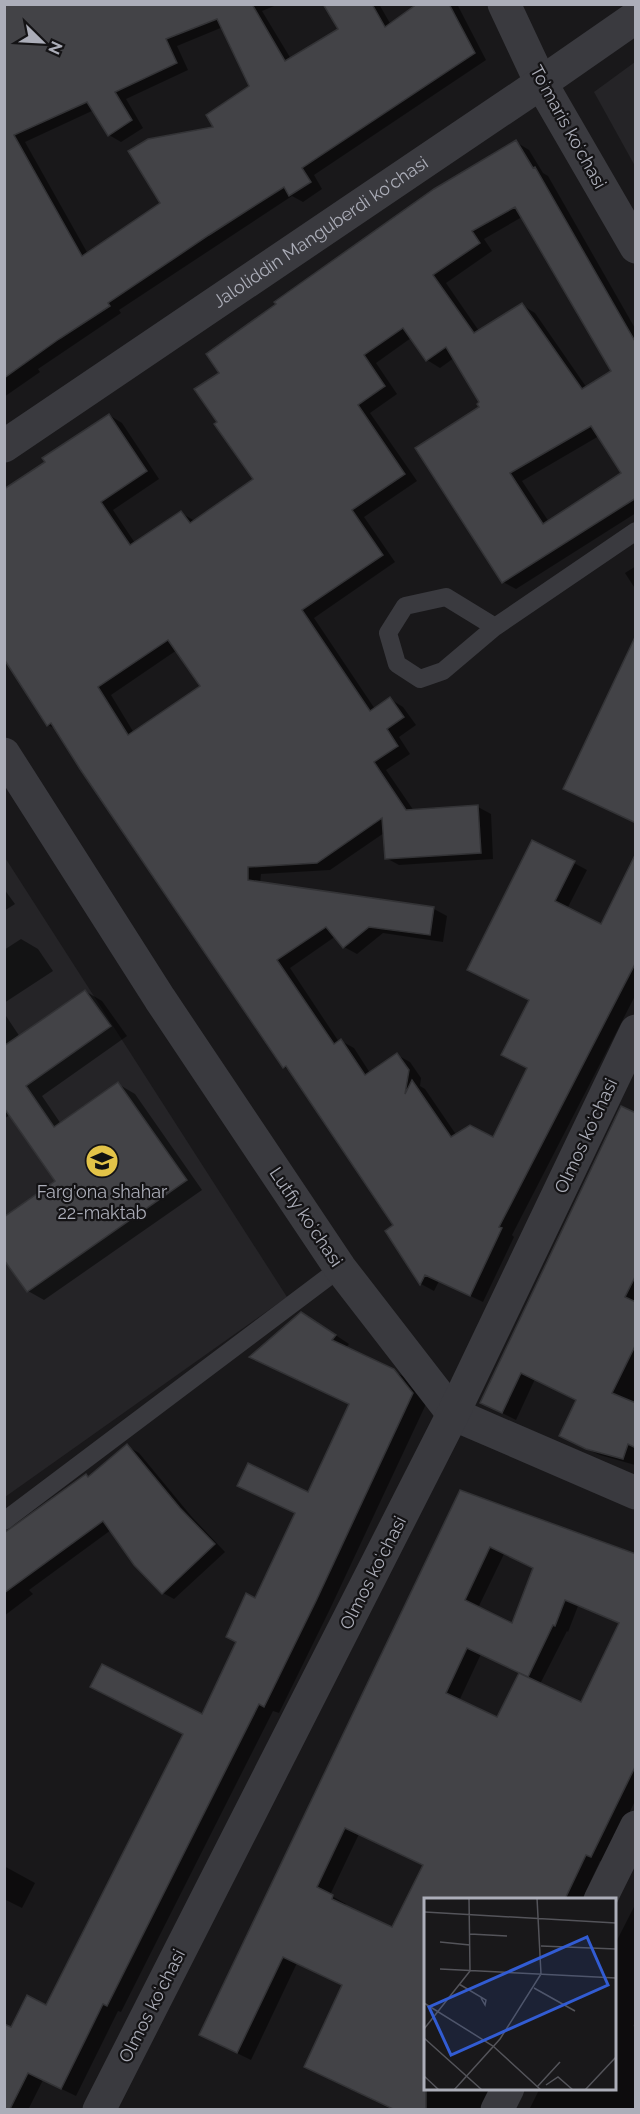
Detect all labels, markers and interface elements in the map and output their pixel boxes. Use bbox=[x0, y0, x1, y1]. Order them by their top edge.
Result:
north arrow bbox=[12, 12, 72, 72]
text: N bbox=[44, 38, 66, 57]
street label: Toʻmaris koʻchasi bbox=[526, 61, 611, 192]
street label: Jaloliddin Manguberdi ko'chasi bbox=[209, 152, 432, 312]
street label: Olmos koʻchasi bbox=[550, 1075, 621, 1197]
school or university icon: Farg'ona shahar 22-maktab bbox=[84, 1143, 120, 1179]
street label: Lutfiy koʻchasi bbox=[265, 1163, 347, 1270]
place label: Farg'ona shahar 22-maktab bbox=[37, 1181, 168, 1223]
street label: Olmos koʻchasi bbox=[335, 1513, 410, 1633]
inset map bbox=[424, 1898, 616, 2090]
street label: Olmos koʻchasi bbox=[114, 1946, 189, 2066]

